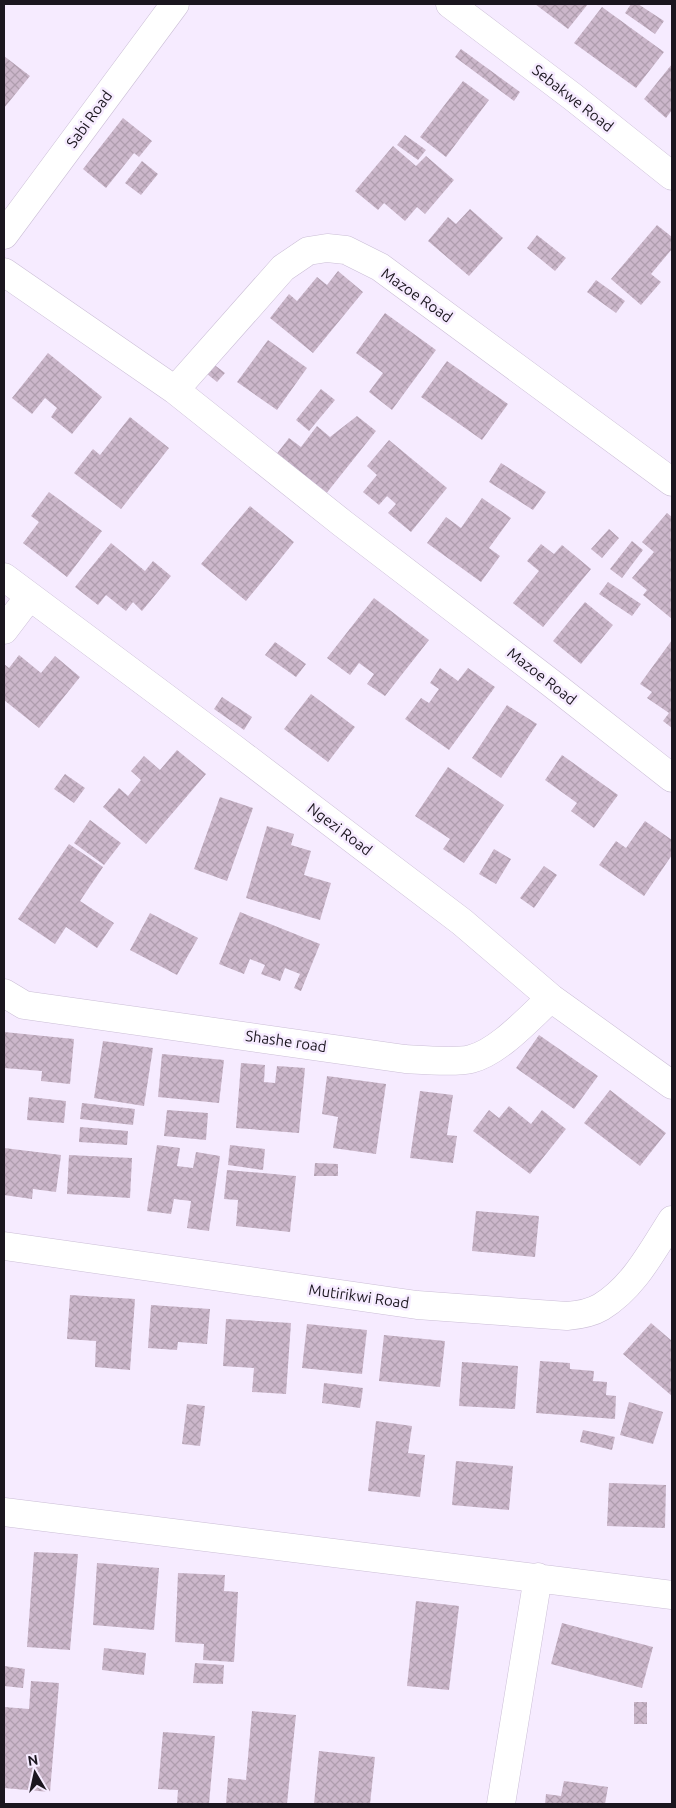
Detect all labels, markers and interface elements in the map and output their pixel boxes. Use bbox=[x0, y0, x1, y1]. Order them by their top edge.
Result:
street label: Sebakwe Road bbox=[529, 61, 617, 135]
street label: Sabi Road bbox=[63, 87, 115, 151]
street label: Mazoe Road bbox=[378, 264, 456, 326]
street label: Mazoe Road bbox=[504, 644, 580, 708]
street label: Ngezi Road bbox=[304, 799, 376, 859]
street label: Shashe road bbox=[244, 1027, 328, 1055]
street label: Mutirikwi Road bbox=[308, 1281, 410, 1311]
north arrow bbox=[10, 1748, 60, 1798]
text: N bbox=[27, 1751, 39, 1769]

